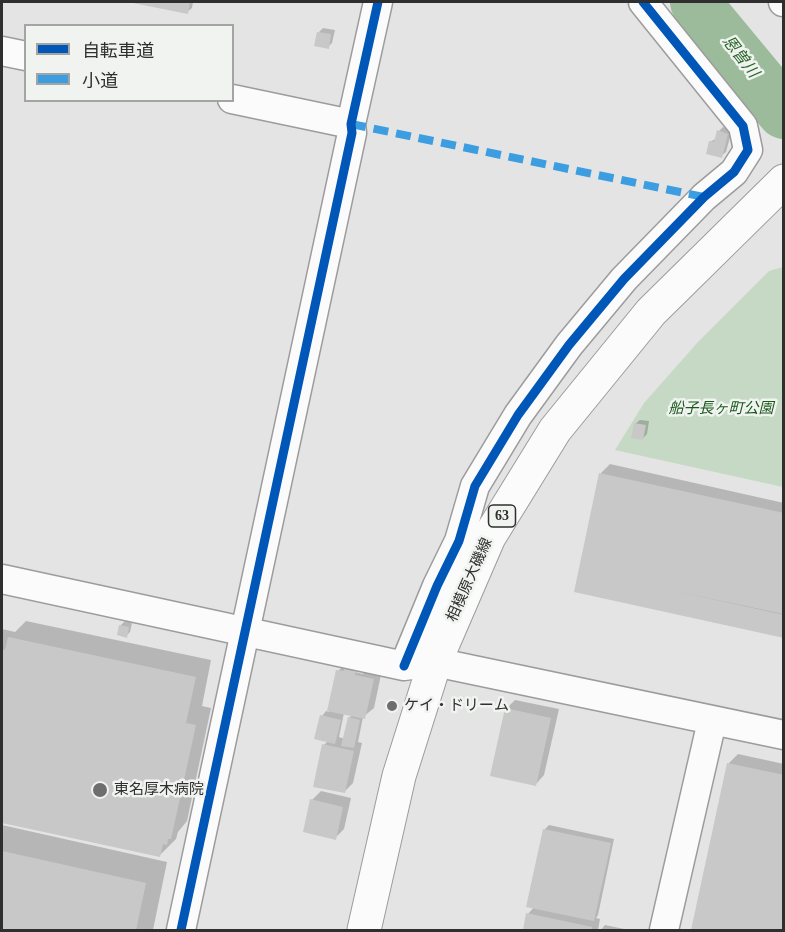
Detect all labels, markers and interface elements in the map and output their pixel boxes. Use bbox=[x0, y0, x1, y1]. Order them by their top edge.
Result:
legend bbox=[24, 24, 234, 102]
water label: 恩曽川 bbox=[718, 32, 762, 82]
text: 自転車道 bbox=[82, 41, 154, 61]
text: 小道 bbox=[82, 71, 118, 91]
park label: 船子長ヶ町公園 bbox=[669, 400, 773, 418]
road number: 63 bbox=[488, 505, 516, 527]
street label: 相模原大磯線 bbox=[443, 535, 497, 625]
place label: ケイ・ドリーム bbox=[404, 697, 509, 715]
marker: ケイ・ドリーム bbox=[385, 699, 399, 713]
marker: 東名厚木病院 bbox=[91, 781, 109, 799]
place label: 東名厚木病院 bbox=[114, 781, 204, 799]

